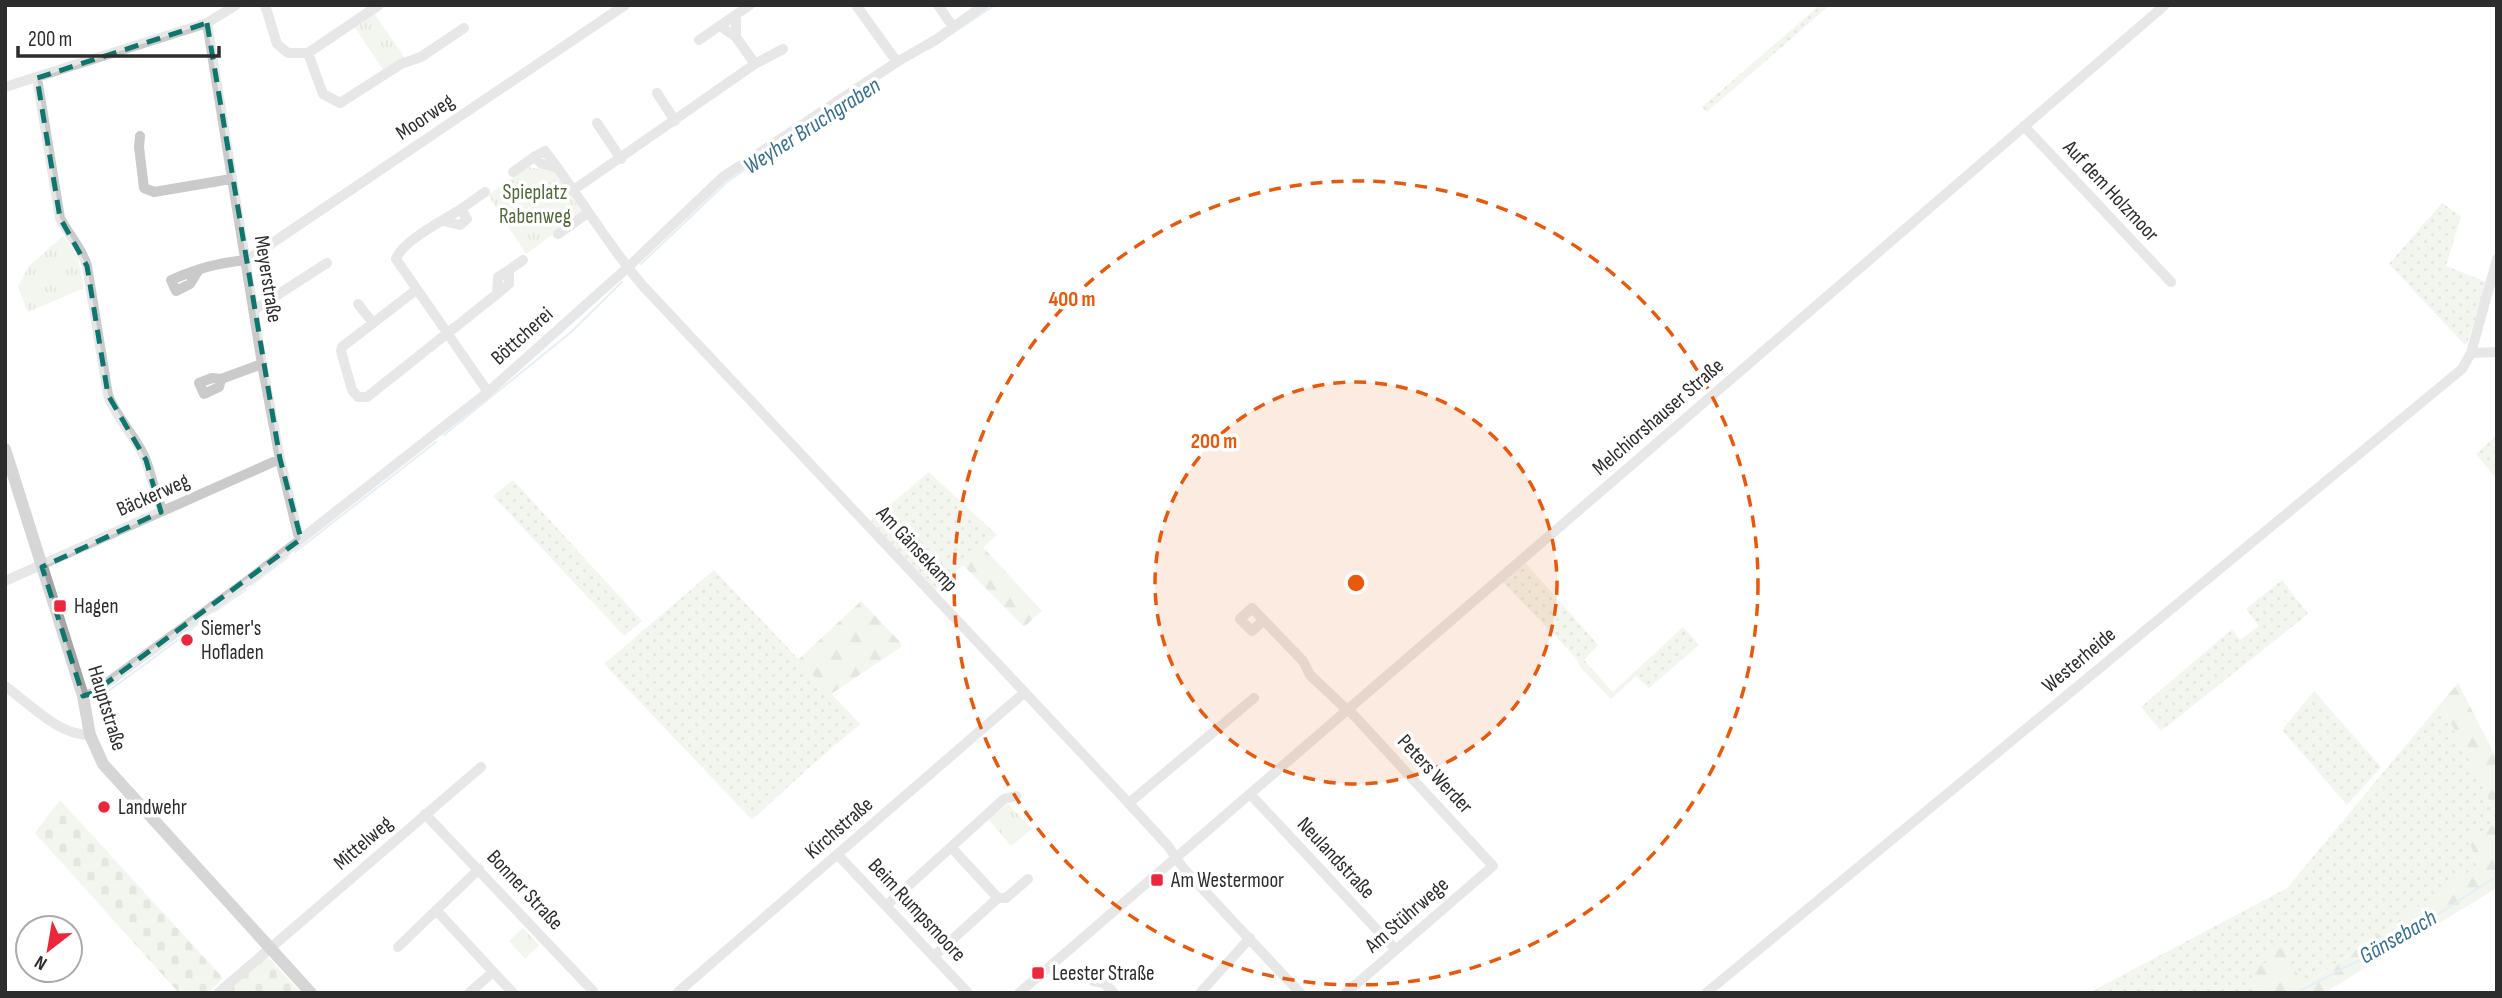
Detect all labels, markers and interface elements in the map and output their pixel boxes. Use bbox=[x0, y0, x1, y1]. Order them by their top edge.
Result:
scale bar bbox=[18, 14, 219, 58]
text: 200 m bbox=[28, 27, 72, 52]
water label: Weyher Bruchgraben bbox=[738, 71, 886, 181]
street label: Moorweg bbox=[391, 89, 459, 145]
street label: Auf dem Holzmoor bbox=[2057, 135, 2164, 247]
park label: Spieplatz Rabenweg bbox=[499, 180, 571, 229]
street label: Meyerstraße bbox=[249, 234, 287, 324]
text: 400 m bbox=[1049, 287, 1095, 312]
street label: Böttcherei bbox=[486, 302, 558, 370]
street label: Melchiorshauser Straße bbox=[1587, 353, 1729, 481]
text: 200 m bbox=[1191, 429, 1237, 454]
street label: Bäckerweg bbox=[113, 468, 193, 522]
street label: Am Gänsekamp bbox=[870, 500, 963, 597]
centre of rings bbox=[1344, 571, 1368, 595]
place label: Hagen bbox=[74, 594, 118, 619]
marker: Hagen bbox=[52, 598, 68, 614]
place label: Siemer's Hofladen bbox=[201, 616, 264, 665]
street label: Westerheide bbox=[2037, 622, 2121, 698]
marker: Siemer's Hofladen bbox=[179, 632, 195, 648]
street label: Hauptstraße bbox=[82, 663, 132, 753]
street label: Peters Werder bbox=[1392, 729, 1478, 819]
street label: Kirchstraße bbox=[800, 792, 878, 864]
place label: Landwehr bbox=[118, 795, 187, 820]
marker: Landwehr bbox=[96, 799, 112, 815]
street label: Mittelweg bbox=[328, 811, 398, 875]
street label: Neulandstraße bbox=[1292, 812, 1380, 904]
street label: Bonner Straße bbox=[482, 845, 568, 935]
street label: Beim Rumpsmoore bbox=[863, 853, 971, 967]
place label: Am Westermoor bbox=[1170, 868, 1284, 893]
marker: Am Westermoor bbox=[1149, 872, 1165, 888]
street label: Am Stührwege bbox=[1359, 872, 1454, 959]
water label: Gänsebach bbox=[2354, 904, 2442, 970]
north arrow bbox=[14, 914, 84, 984]
text: N bbox=[31, 950, 51, 975]
place label: Leester Straße bbox=[1052, 961, 1154, 986]
marker: Leester Straße bbox=[1030, 965, 1046, 981]

